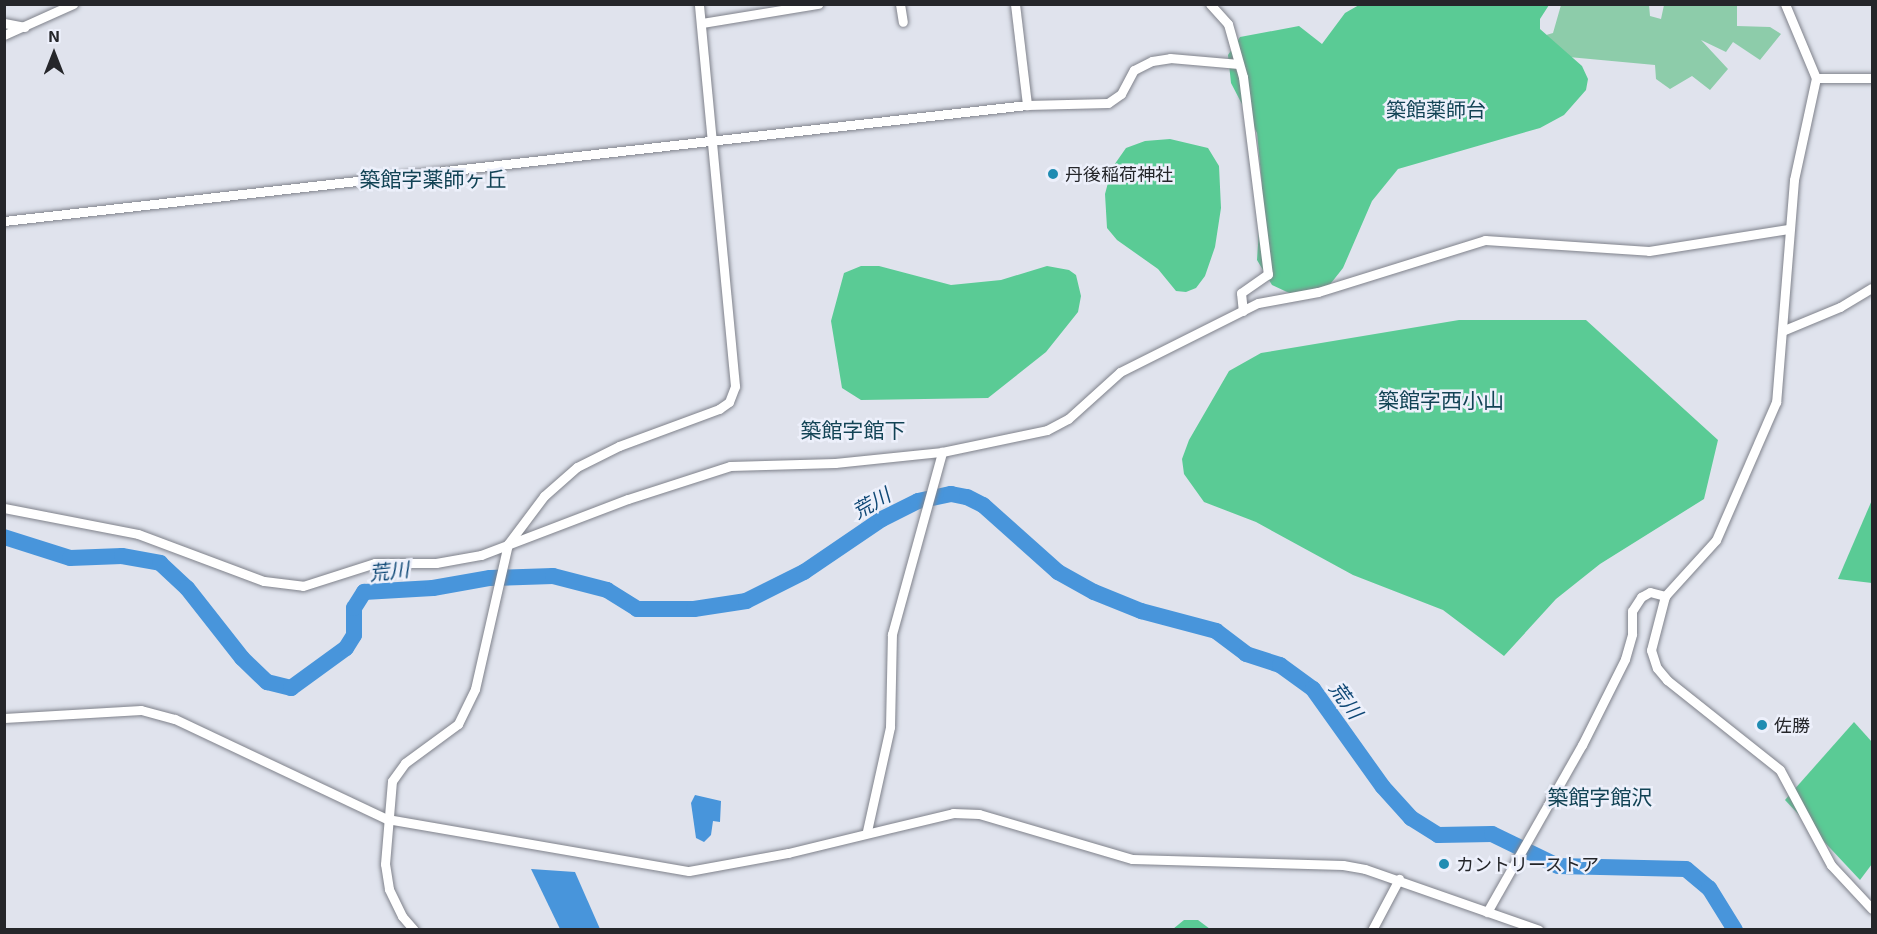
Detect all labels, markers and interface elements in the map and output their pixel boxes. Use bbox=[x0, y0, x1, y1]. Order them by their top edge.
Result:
north arrow bbox=[24, 24, 84, 84]
text: N bbox=[48, 26, 60, 45]
district label: 築館薬師台 bbox=[1386, 97, 1486, 121]
place label: 丹後稲荷神社 bbox=[1065, 163, 1173, 185]
district label: 築館字薬師ヶ丘 bbox=[360, 166, 506, 192]
marker: 丹後稲荷神社 bbox=[1046, 167, 1060, 181]
district label: 築館字西小山 bbox=[1378, 387, 1504, 413]
district label: 築館字館下 bbox=[801, 417, 905, 443]
water label: 荒川 bbox=[848, 483, 894, 523]
water label: 荒川 bbox=[368, 557, 410, 585]
water label: 荒川 bbox=[1325, 677, 1367, 723]
place label: 佐勝 bbox=[1774, 714, 1810, 736]
marker: 佐勝 bbox=[1755, 718, 1769, 732]
district label: 築館字館沢 bbox=[1548, 784, 1652, 810]
place label: カントリーストア bbox=[1456, 853, 1600, 875]
marker: カントリーストア bbox=[1437, 857, 1451, 871]

